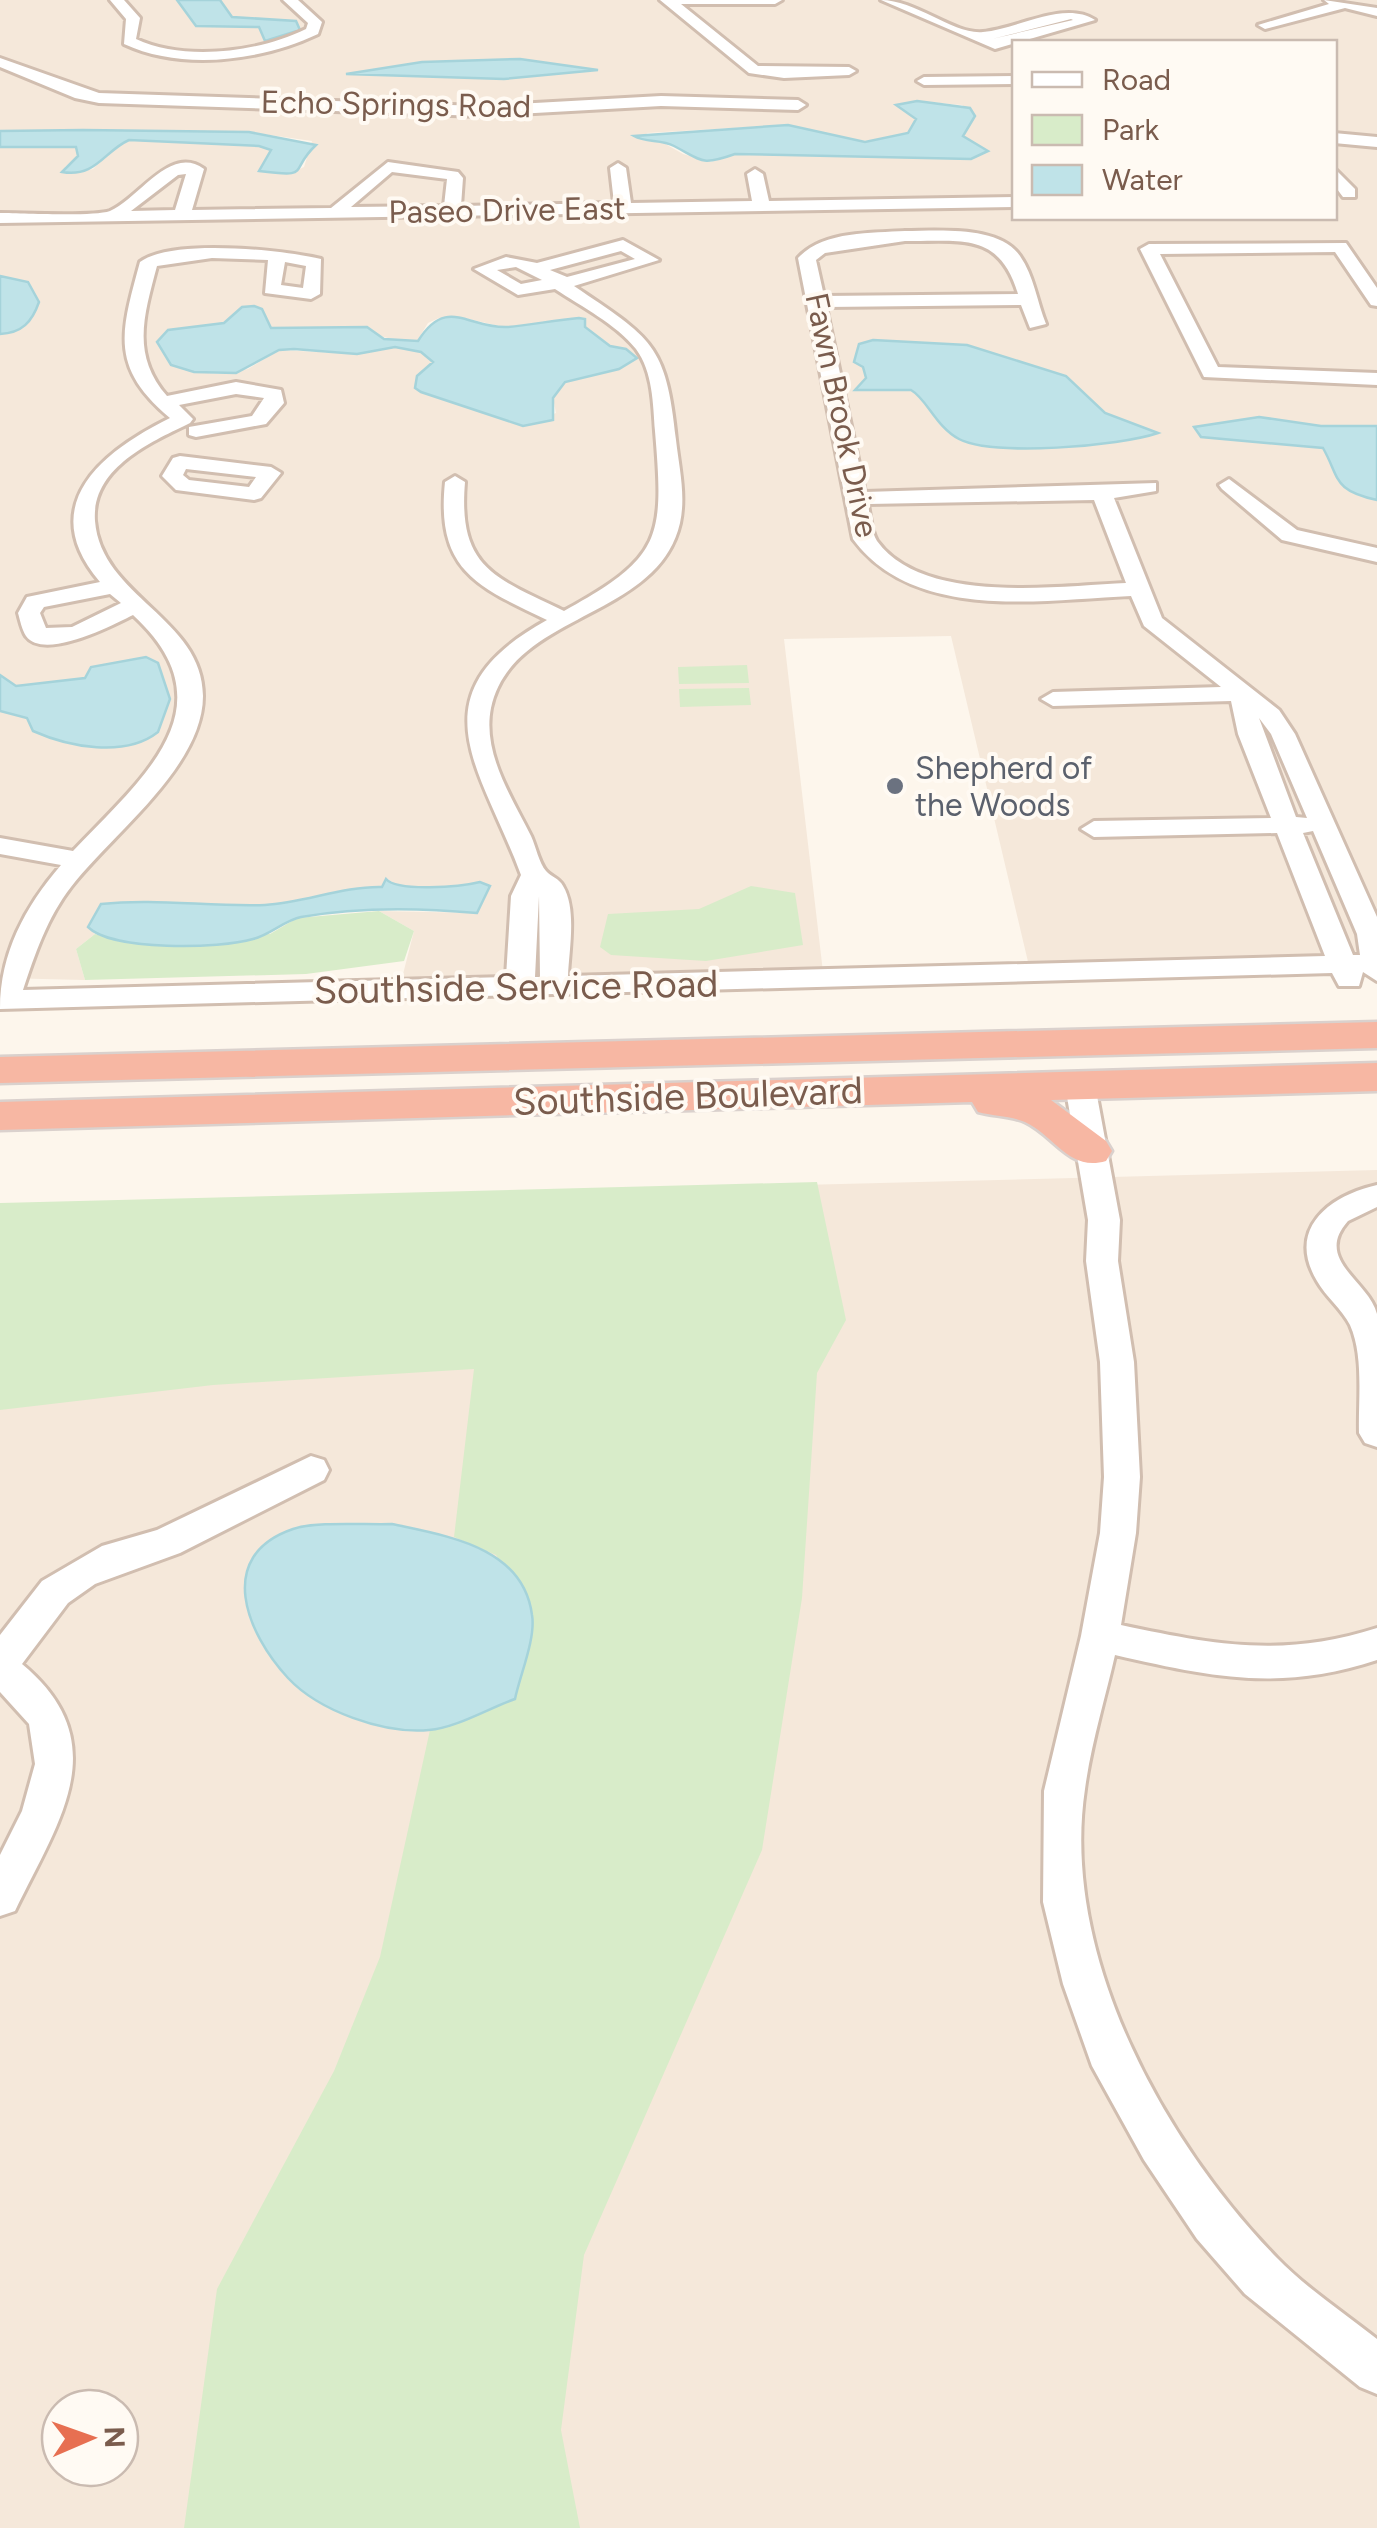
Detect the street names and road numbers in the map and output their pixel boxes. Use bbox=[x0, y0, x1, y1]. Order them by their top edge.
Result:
street label: Echo Springs Road bbox=[260, 83, 532, 125]
street label: Paseo Drive East bbox=[388, 189, 626, 231]
street label: Fawn Brook Drive bbox=[798, 289, 886, 541]
street label: Southside Service Road bbox=[313, 960, 719, 1014]
street label: Southside Boulevard bbox=[512, 1067, 864, 1125]

